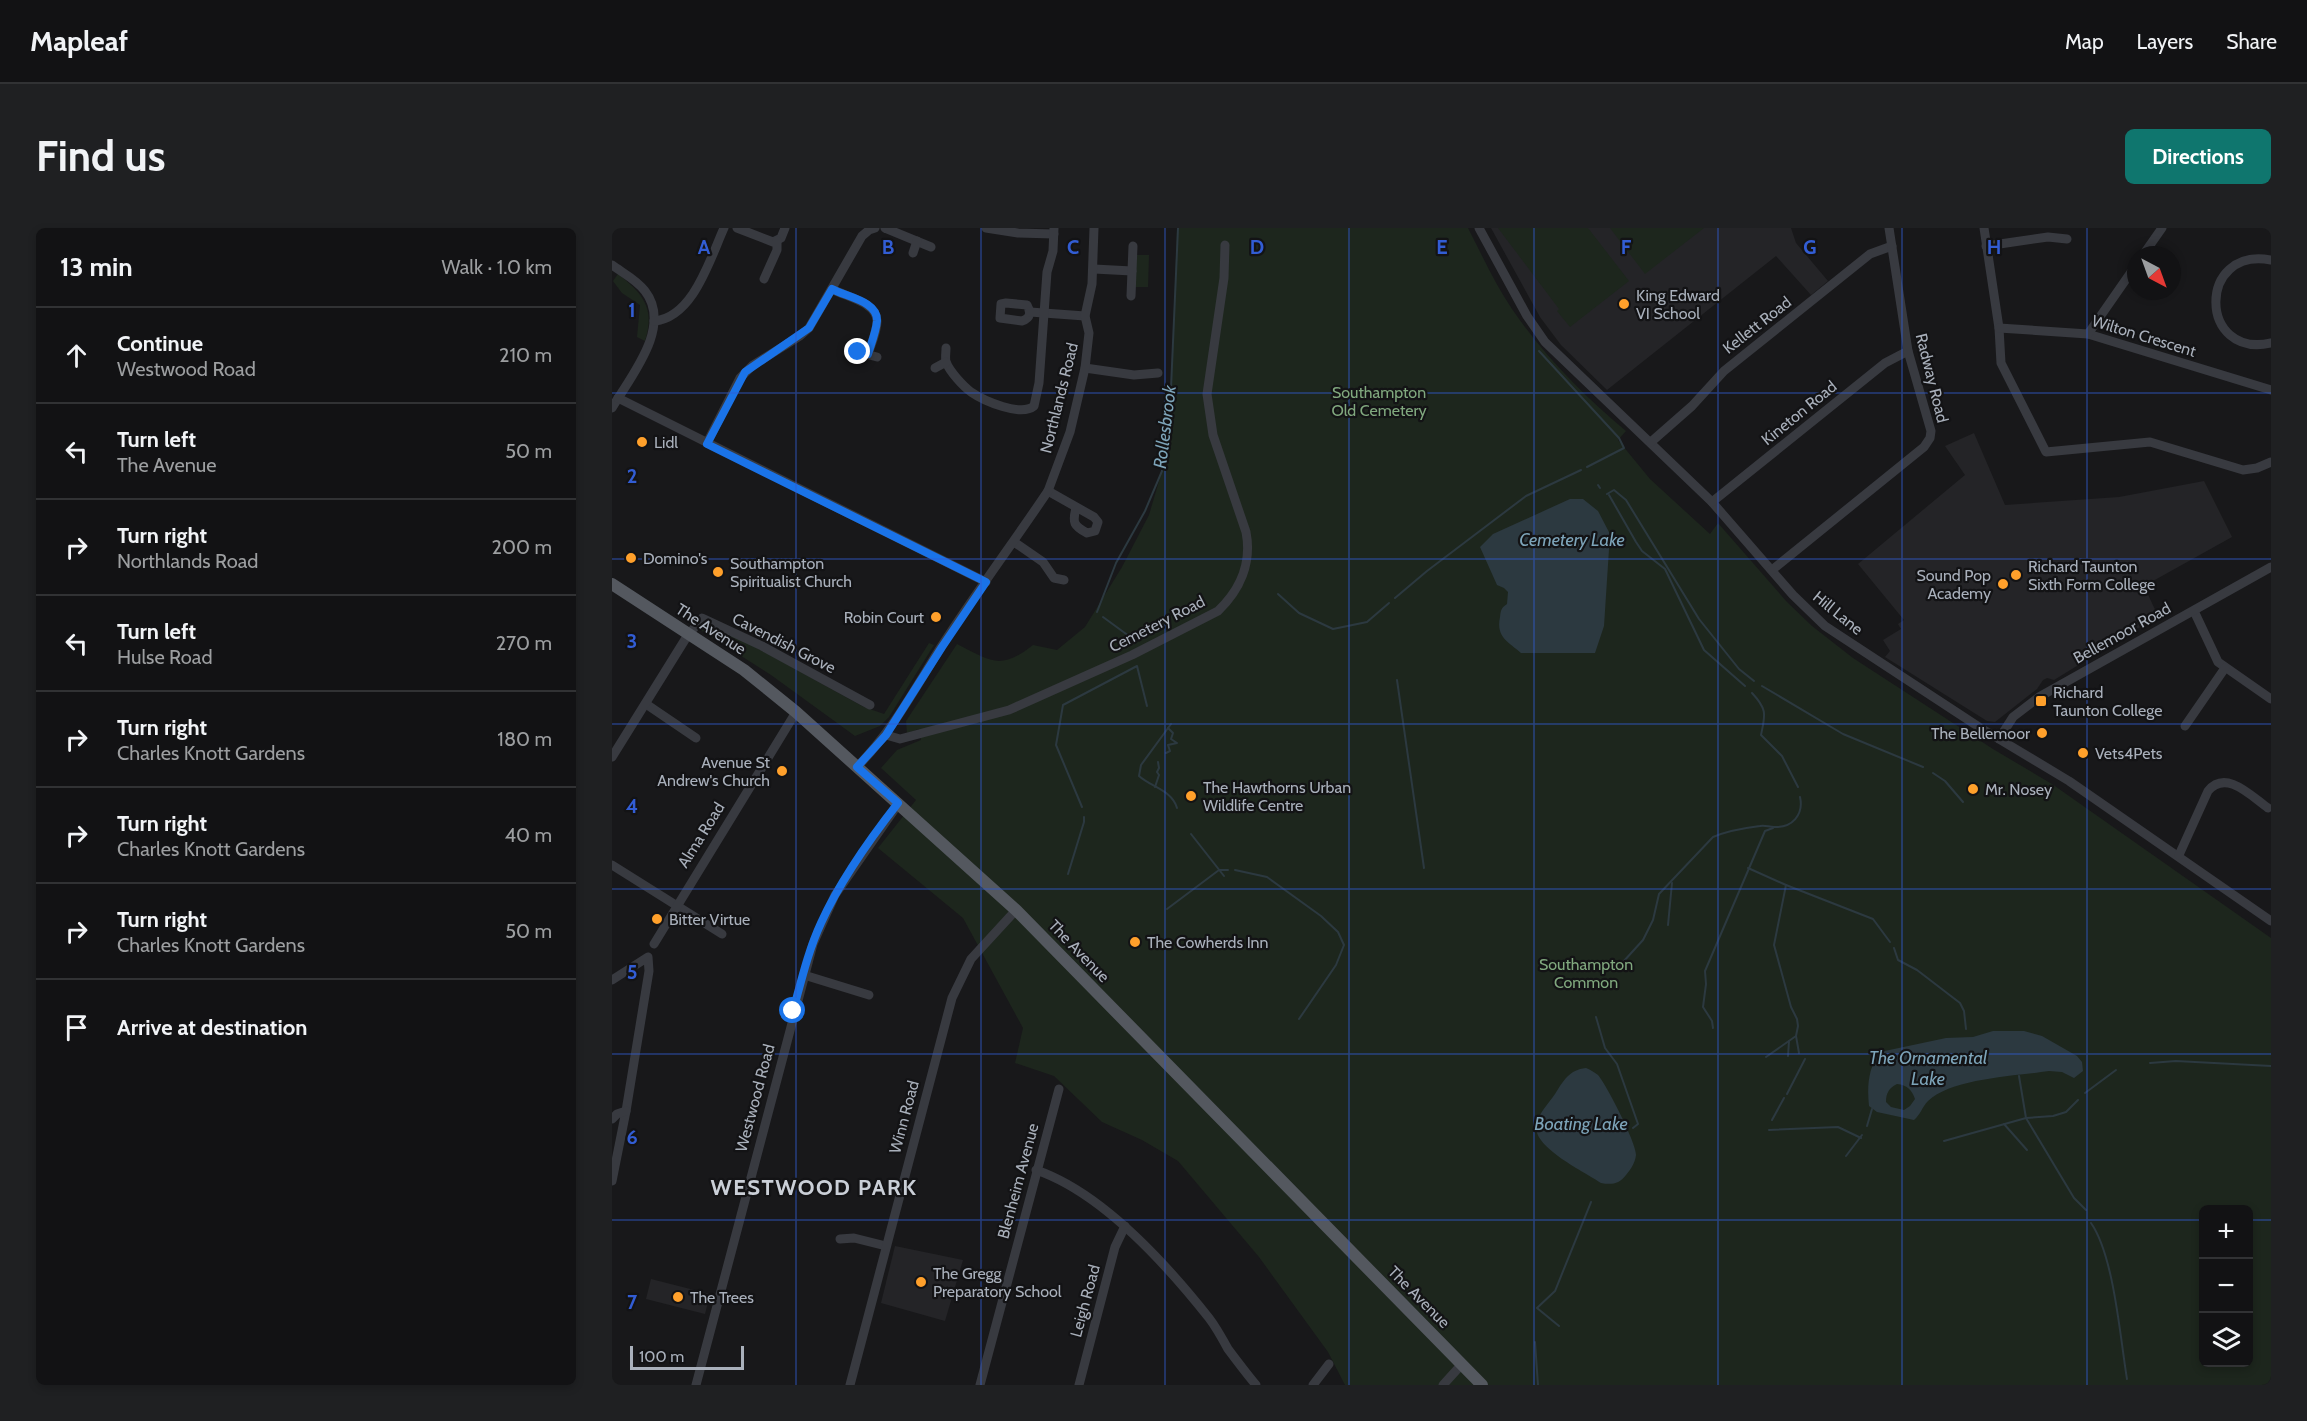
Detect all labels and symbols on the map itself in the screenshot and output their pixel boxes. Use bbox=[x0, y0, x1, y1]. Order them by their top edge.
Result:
text: A bbox=[698, 235, 711, 259]
text: B bbox=[882, 235, 894, 259]
text: C bbox=[1067, 235, 1079, 259]
text: D bbox=[1250, 235, 1264, 259]
text: E bbox=[1436, 235, 1448, 259]
text: F bbox=[1621, 235, 1632, 259]
text: G bbox=[1803, 235, 1817, 259]
text: H bbox=[1987, 235, 2001, 259]
north arrow bbox=[2127, 246, 2181, 300]
place label: King Edward VI School bbox=[1636, 286, 1720, 323]
street label: Kellett Road bbox=[1719, 292, 1795, 358]
marker: King Edward VI School bbox=[1617, 297, 1631, 311]
text: 1 bbox=[628, 298, 636, 322]
street label: Wilton Crescent bbox=[2090, 311, 2199, 361]
street label: Radway Road bbox=[1912, 331, 1952, 425]
route end bbox=[844, 338, 870, 364]
street label: Northlands Road bbox=[1036, 341, 1082, 455]
street label: Kineton Road bbox=[1758, 377, 1840, 449]
water label: Rollesbrook bbox=[1149, 383, 1181, 470]
park label: Southampton Old Cemetery bbox=[1331, 383, 1427, 420]
place label: Lidl bbox=[654, 433, 678, 452]
marker: Lidl bbox=[635, 435, 649, 449]
text: 2 bbox=[627, 464, 637, 488]
water label: Cemetery Lake bbox=[1519, 529, 1625, 551]
place label: Domino's bbox=[643, 549, 708, 568]
marker: Domino's bbox=[624, 551, 638, 565]
place label: Southampton Spiritualist Church bbox=[730, 554, 852, 591]
place label: Richard Taunton Sixth Form College bbox=[2028, 557, 2155, 594]
marker: Southampton Spiritualist Church bbox=[711, 565, 725, 579]
place label: Sound Pop Academy bbox=[1916, 566, 1991, 603]
marker: Richard Taunton Sixth Form College bbox=[2009, 568, 2023, 582]
marker: Sound Pop Academy bbox=[1996, 577, 2010, 591]
street label: Hill Lane bbox=[1809, 587, 1867, 639]
street label: Cemetery Road bbox=[1106, 592, 1208, 656]
street label: Bellemoor Road bbox=[2070, 598, 2174, 668]
street label: The Avenue bbox=[672, 599, 750, 659]
place label: Robin Court bbox=[844, 608, 925, 627]
street label: Cavendish Grove bbox=[729, 609, 839, 677]
marker: Robin Court bbox=[929, 610, 943, 624]
text: 3 bbox=[627, 629, 637, 653]
place label: Richard Taunton College bbox=[2053, 683, 2162, 720]
marker: Richard Taunton College bbox=[2034, 694, 2048, 708]
place label: The Bellemoor bbox=[1931, 724, 2031, 743]
marker: The Bellemoor bbox=[2035, 726, 2049, 740]
place label: Vets4Pets bbox=[2095, 744, 2163, 763]
marker: Vets4Pets bbox=[2076, 746, 2090, 760]
place label: Avenue St Andrew's Church bbox=[657, 753, 771, 790]
marker: Avenue St Andrew's Church bbox=[775, 764, 789, 778]
place label: The Hawthorns Urban Wildlife Centre bbox=[1203, 778, 1351, 815]
place label: Mr. Nosey bbox=[1985, 780, 2052, 799]
marker: Mr. Nosey bbox=[1966, 782, 1980, 796]
marker: The Hawthorns Urban Wildlife Centre bbox=[1184, 789, 1198, 803]
text: 4 bbox=[626, 794, 638, 818]
street label: Alma Road bbox=[673, 799, 729, 871]
place label: Bitter Virtue bbox=[669, 910, 750, 929]
marker: Bitter Virtue bbox=[650, 912, 664, 926]
street label: The Avenue bbox=[1045, 916, 1113, 986]
place label: The Cowherds Inn bbox=[1147, 933, 1269, 952]
marker: The Cowherds Inn bbox=[1128, 935, 1142, 949]
park label: Southampton Common bbox=[1539, 955, 1633, 992]
text: 5 bbox=[627, 960, 637, 984]
route start bbox=[779, 997, 805, 1023]
street label: Westwood Road bbox=[731, 1042, 779, 1154]
water label: The Ornamental Lake bbox=[1869, 1047, 1988, 1090]
street label: Winn Road bbox=[885, 1078, 923, 1156]
water label: Boating Lake bbox=[1534, 1113, 1628, 1135]
street label: Blenheim Avenue bbox=[993, 1121, 1043, 1241]
text: 6 bbox=[626, 1125, 638, 1149]
district label: WESTWOOD PARK bbox=[711, 1174, 917, 1201]
street label: The Avenue bbox=[1384, 1262, 1454, 1332]
street label: Leigh Road bbox=[1066, 1263, 1104, 1339]
place label: The Gregg Preparatory School bbox=[933, 1264, 1062, 1301]
marker: The Gregg Preparatory School bbox=[914, 1275, 928, 1289]
place label: The Trees bbox=[690, 1288, 754, 1307]
text: 7 bbox=[627, 1290, 638, 1314]
marker: The Trees bbox=[671, 1290, 685, 1304]
scale bar bbox=[630, 1343, 744, 1370]

